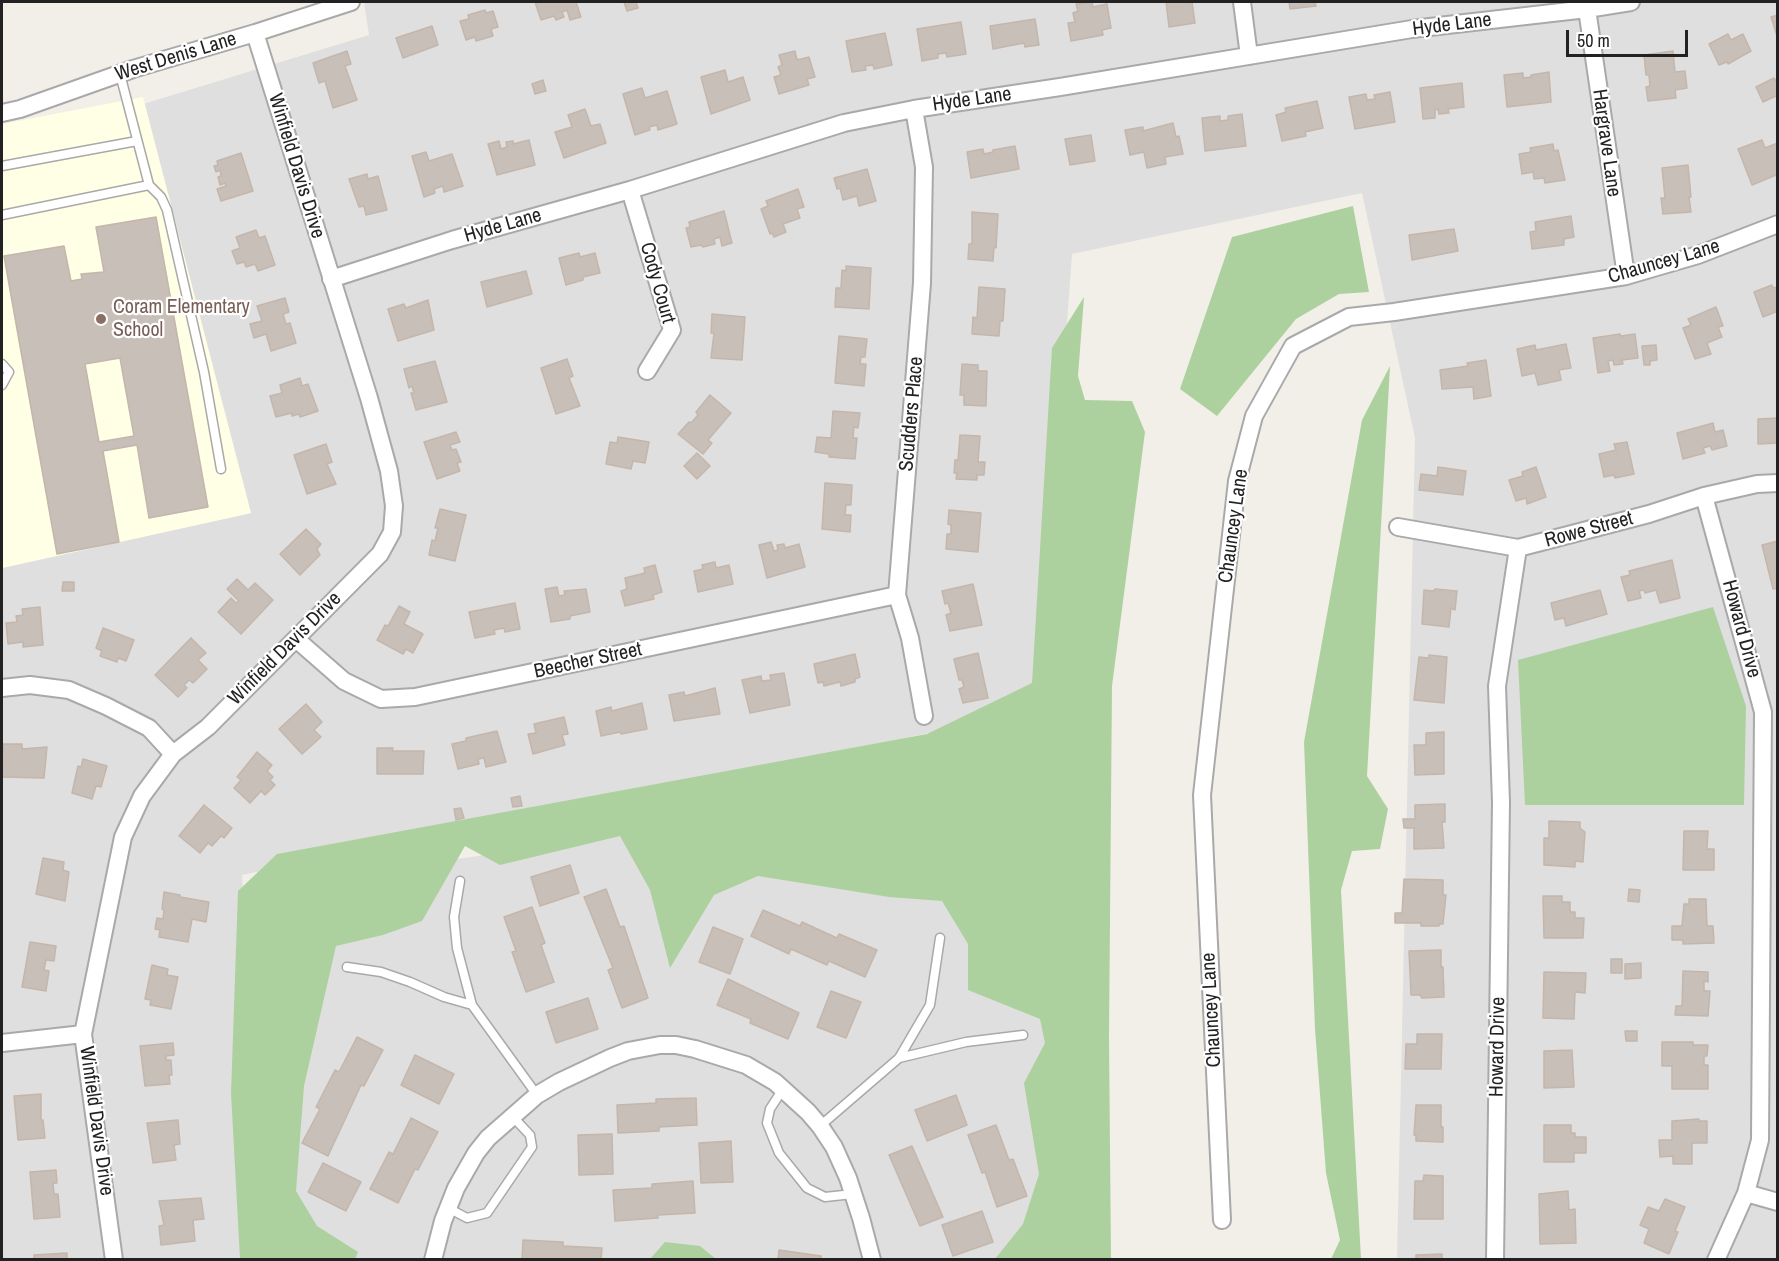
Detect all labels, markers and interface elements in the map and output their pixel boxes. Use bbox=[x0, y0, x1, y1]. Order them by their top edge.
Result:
street label: Hyde Lane bbox=[1411, 8, 1493, 42]
scale bar bbox=[1569, 18, 1690, 56]
street label: West Denis Lane bbox=[112, 27, 240, 87]
text: 50 m bbox=[1577, 28, 1610, 53]
street label: Hyde Lane bbox=[931, 83, 1013, 117]
street label: Hargrave Lane bbox=[1587, 88, 1625, 198]
street label: Winfield Davis Drive bbox=[263, 91, 329, 241]
street label: Hyde Lane bbox=[462, 204, 544, 248]
street label: Chauncey Lane bbox=[1605, 235, 1723, 289]
street label: Cody Court bbox=[634, 240, 680, 326]
place label: Coram Elementary School bbox=[113, 296, 250, 343]
marker: Coram Elementary School bbox=[94, 312, 108, 326]
street label: Scudders Place bbox=[895, 356, 929, 472]
street label: Chauncey Lane bbox=[1214, 467, 1254, 585]
street label: Rowe Street bbox=[1542, 507, 1636, 553]
street label: Howard Drive bbox=[1716, 577, 1766, 681]
street label: Winfield Davis Drive bbox=[223, 587, 347, 711]
street label: Beecher Street bbox=[532, 638, 644, 684]
street label: Chauncey Lane bbox=[1197, 952, 1227, 1068]
street label: Howard Drive bbox=[1485, 997, 1511, 1097]
street label: Winfield Davis Drive bbox=[74, 1045, 118, 1197]

